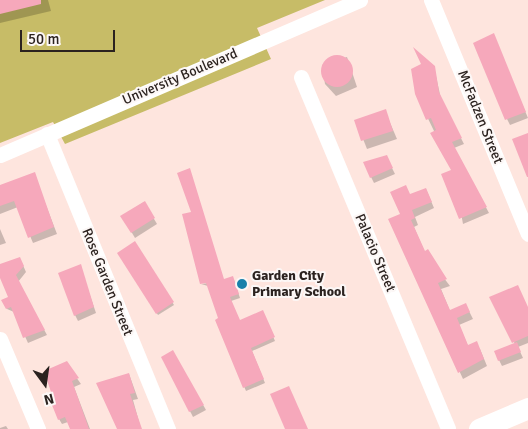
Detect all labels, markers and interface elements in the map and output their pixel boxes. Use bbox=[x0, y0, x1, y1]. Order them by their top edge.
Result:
scale bar bbox=[22, 20, 118, 52]
text: 50 m bbox=[28, 30, 59, 48]
street label: University Boulevard bbox=[120, 45, 240, 109]
street label: McFadzen Street bbox=[454, 68, 506, 166]
street label: Palacio Street bbox=[351, 211, 399, 295]
street label: Rose Garden Street bbox=[78, 226, 136, 338]
place label: Garden City Primary School bbox=[252, 268, 346, 300]
marker: Garden City Primary School bbox=[236, 278, 248, 290]
north arrow bbox=[20, 359, 70, 409]
text: N bbox=[42, 390, 56, 408]

